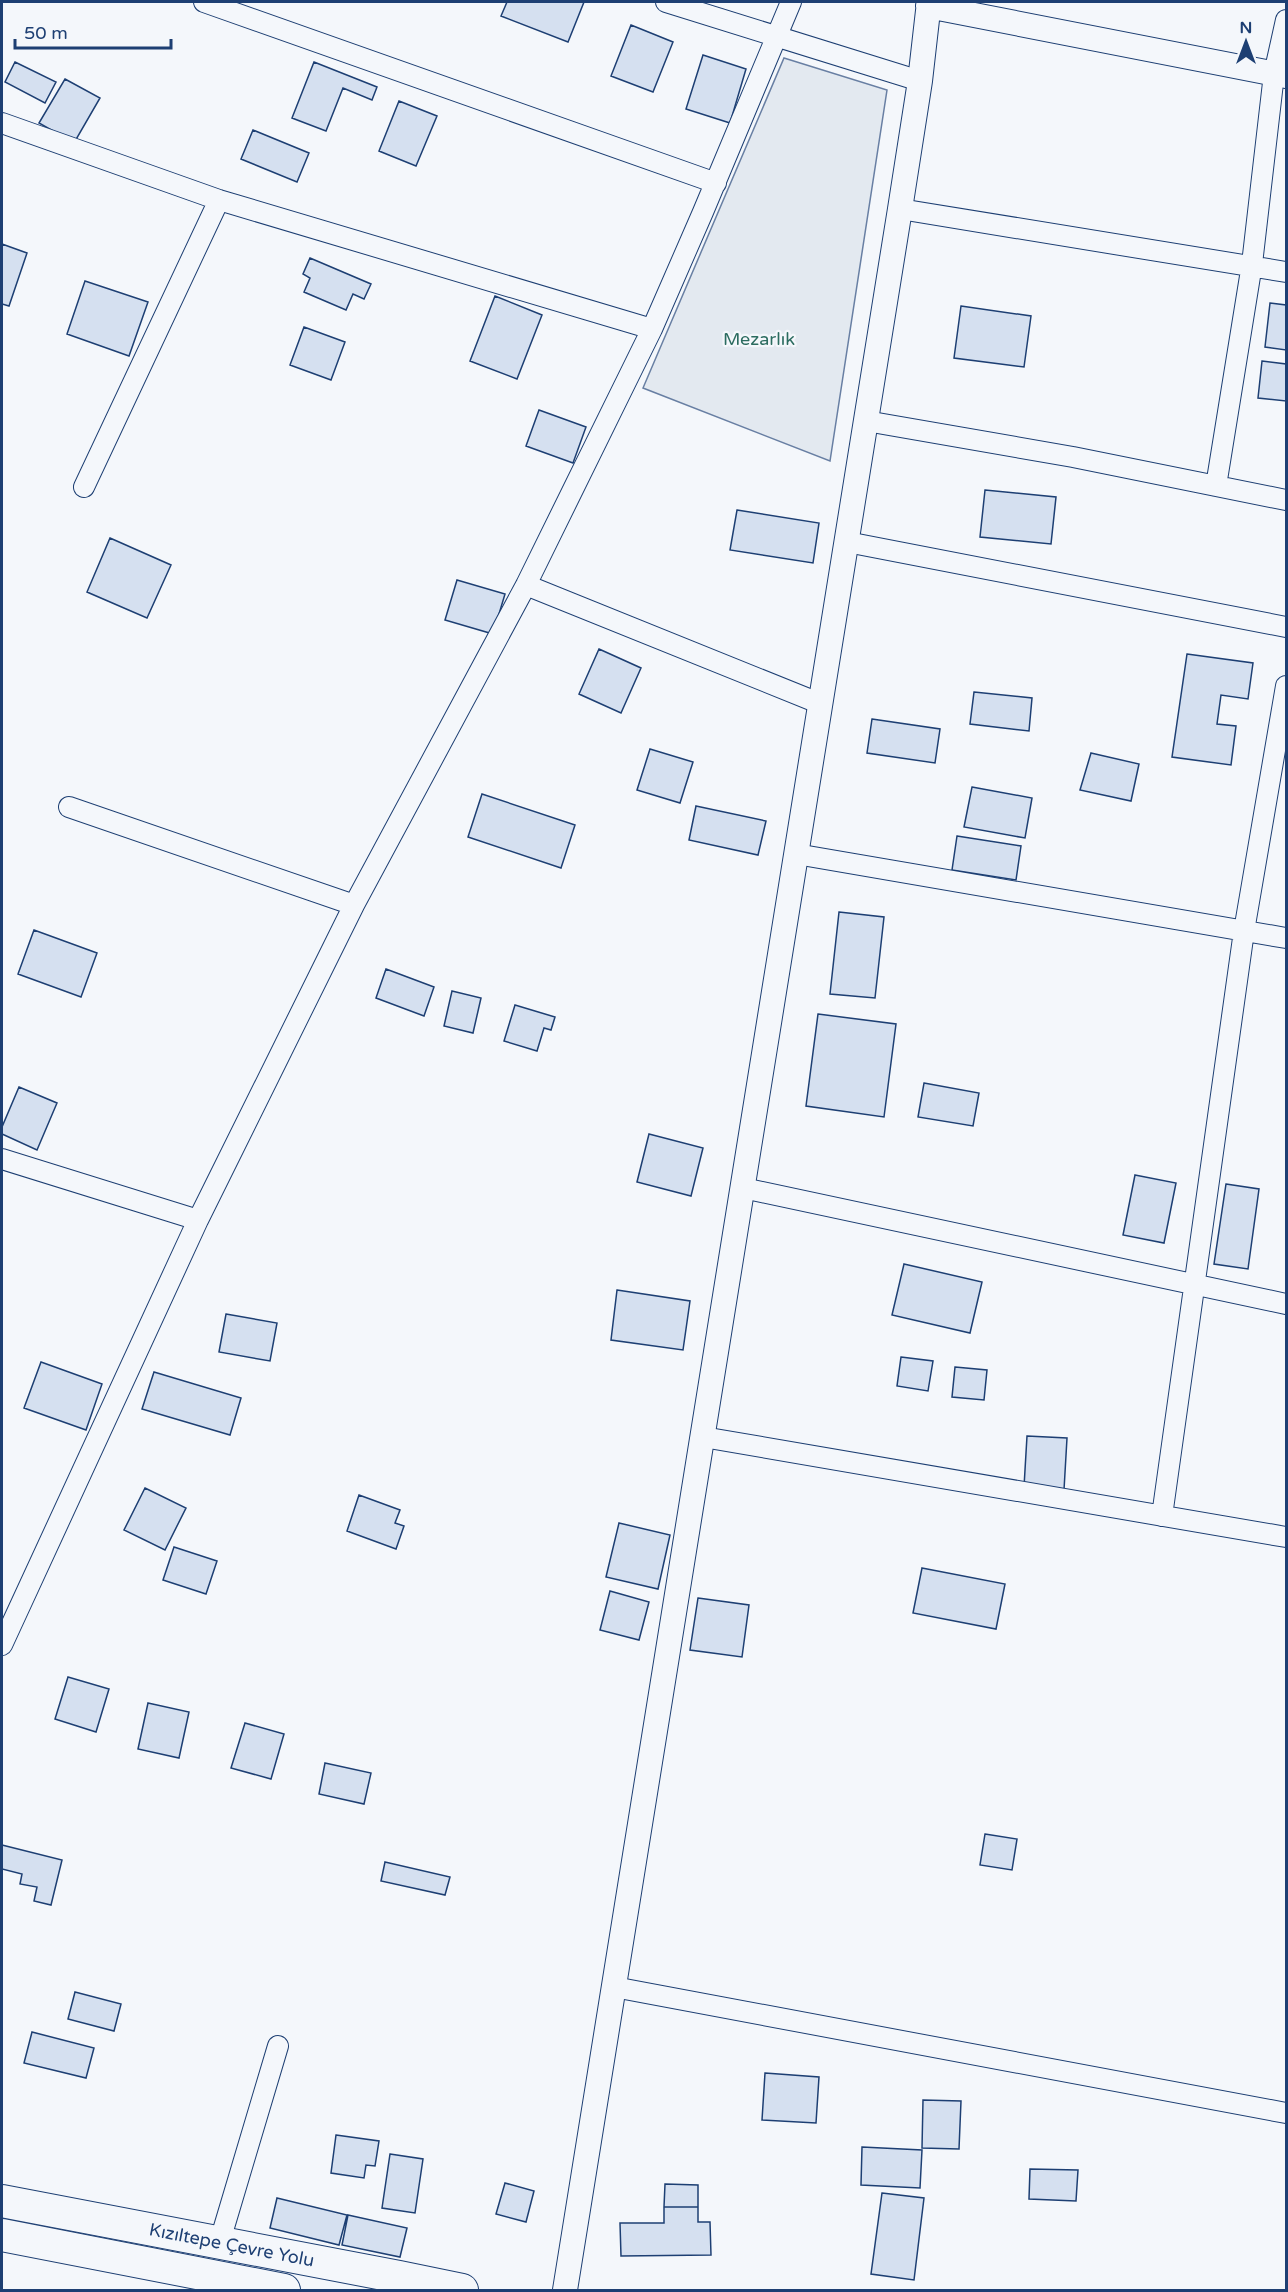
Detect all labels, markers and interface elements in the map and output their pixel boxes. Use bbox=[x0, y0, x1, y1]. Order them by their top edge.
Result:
scale bar bbox=[15, 12, 171, 50]
north arrow bbox=[1216, 12, 1276, 72]
text: N bbox=[1240, 18, 1252, 38]
text: 50 m bbox=[24, 22, 68, 44]
park label: Mezarlık bbox=[723, 328, 795, 350]
street label: Kızıltepe Çevre Yolu bbox=[147, 2218, 316, 2272]

